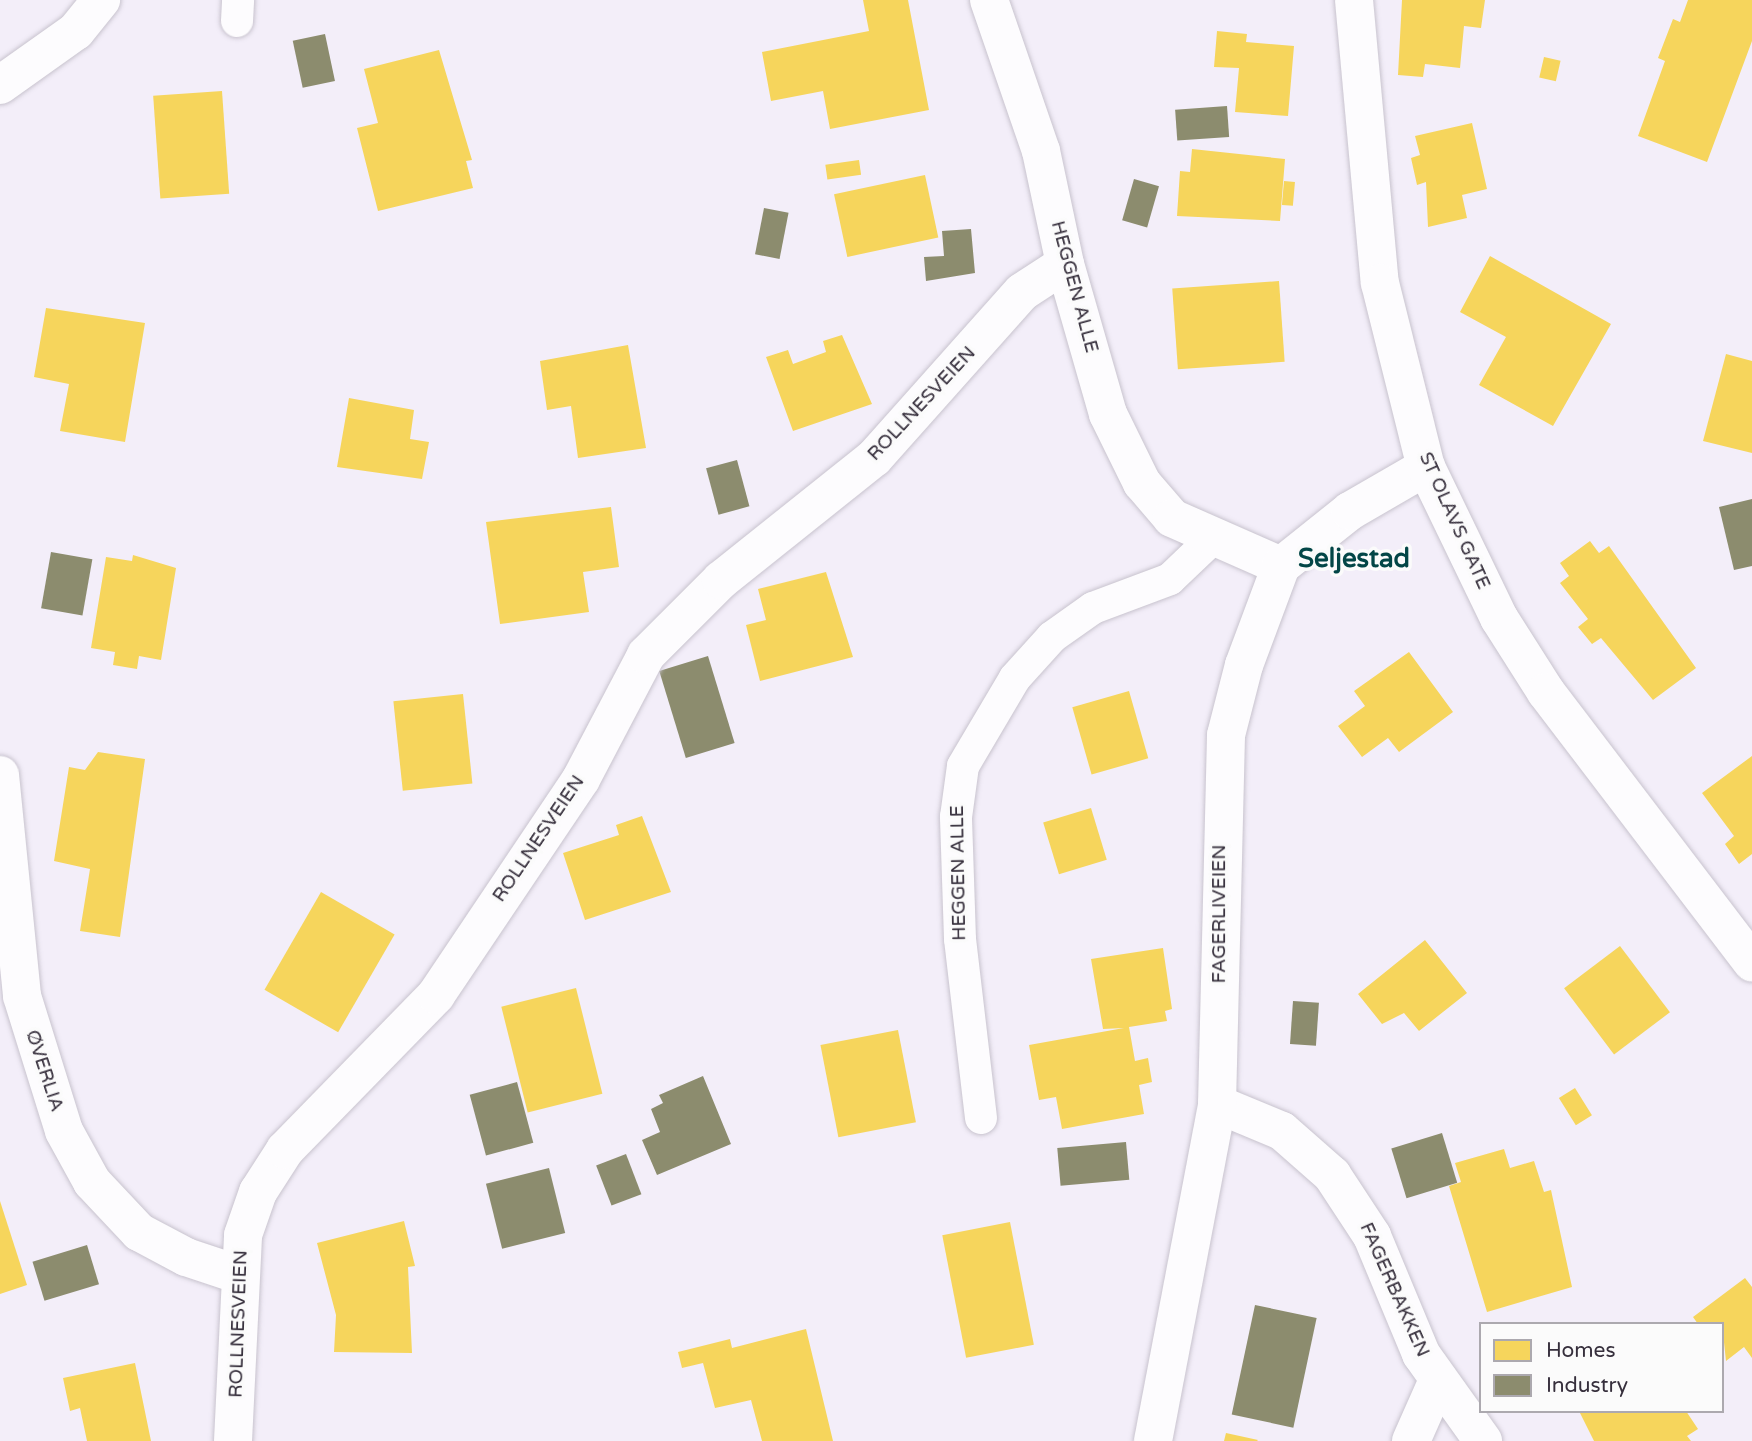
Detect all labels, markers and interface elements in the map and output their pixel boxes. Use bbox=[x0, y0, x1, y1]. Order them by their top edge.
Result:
street label: HEGGEN ALLE bbox=[1045, 219, 1103, 355]
street label: ROLLNESVEIEN bbox=[863, 342, 981, 466]
street label: ST OLAVS GATE bbox=[1414, 449, 1494, 593]
district label: Seljestad bbox=[1298, 543, 1410, 575]
street label: ROLLNESVEIEN bbox=[488, 771, 590, 907]
street label: HEGGEN ALLE bbox=[946, 805, 972, 941]
street label: FAGERLIVEIEN bbox=[1209, 845, 1231, 983]
street label: ØVERLIA bbox=[20, 1027, 68, 1115]
street label: FAGERBAKKEN bbox=[1354, 1219, 1434, 1361]
street label: ROLLNESVEIEN bbox=[225, 1250, 253, 1398]
legend bbox=[1479, 1322, 1724, 1413]
text: Homes bbox=[1546, 1338, 1616, 1363]
text: Industry bbox=[1546, 1373, 1628, 1398]

